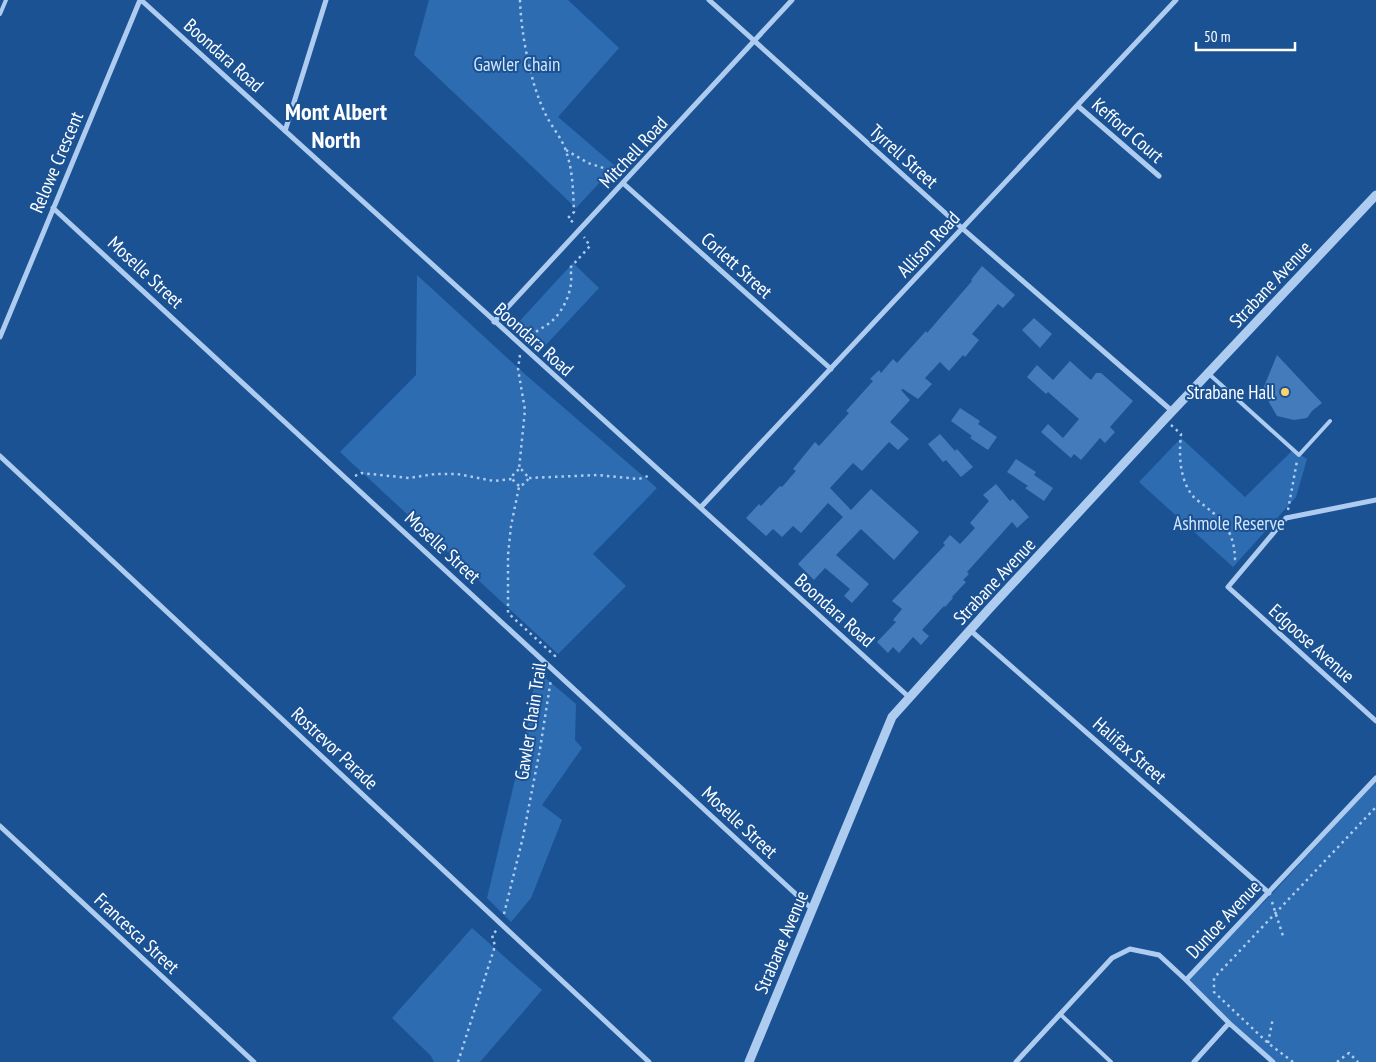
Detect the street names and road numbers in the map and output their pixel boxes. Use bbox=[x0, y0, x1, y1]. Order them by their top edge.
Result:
street label: Boondara Road bbox=[179, 13, 269, 97]
street label: Kefford Court bbox=[1087, 92, 1169, 168]
street label: Relowe Crescent bbox=[24, 107, 88, 216]
street label: Mitchell Road bbox=[594, 111, 672, 193]
street label: Tyrrell Street bbox=[865, 119, 944, 194]
street label: Allison Road bbox=[891, 206, 965, 282]
street label: Corlett Street bbox=[696, 227, 778, 304]
street label: Moselle Street bbox=[103, 231, 189, 314]
street label: Strabane Avenue bbox=[1224, 236, 1316, 332]
street label: Boondara Road bbox=[489, 297, 579, 381]
street label: Moselle Street bbox=[400, 506, 486, 589]
street label: Strabane Avenue bbox=[948, 533, 1040, 629]
street label: Boondara Road bbox=[790, 568, 880, 652]
street label: Edgoose Avenue bbox=[1264, 598, 1360, 688]
street label: Gawler Chain Trail bbox=[509, 660, 551, 781]
street label: Rostrevor Parade bbox=[286, 702, 384, 794]
street label: Halifax Street bbox=[1088, 712, 1172, 789]
street label: Moselle Street bbox=[697, 781, 783, 864]
street label: Dunloe Avenue bbox=[1181, 875, 1266, 963]
street label: Strabane Avenue bbox=[749, 887, 814, 997]
street label: Francesca Street bbox=[90, 888, 185, 979]

